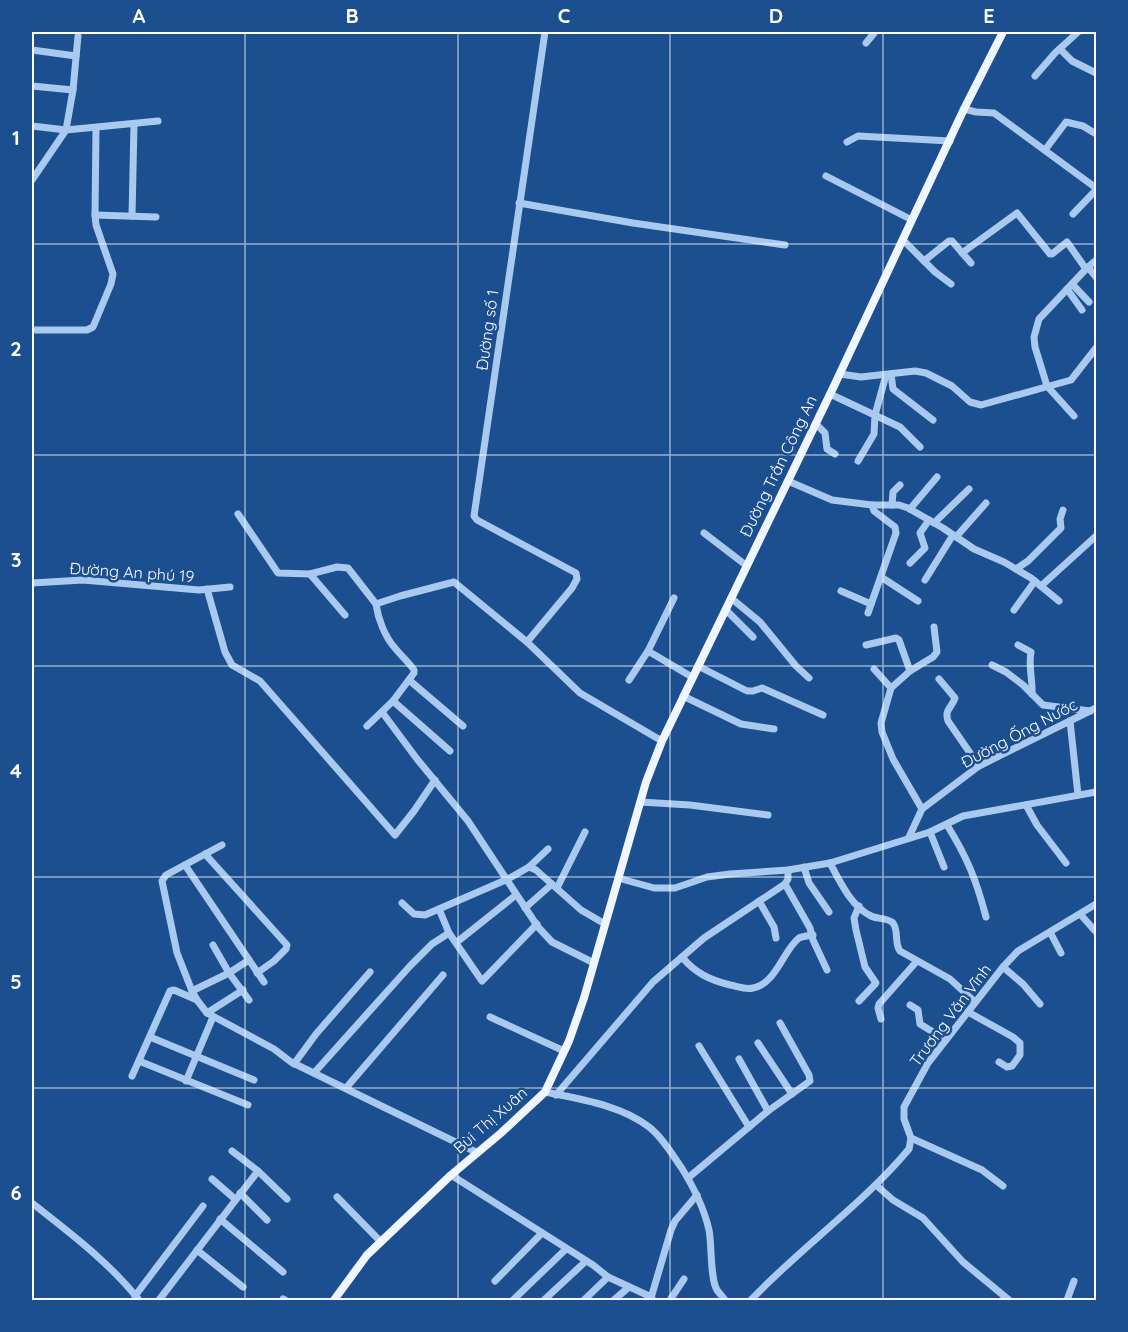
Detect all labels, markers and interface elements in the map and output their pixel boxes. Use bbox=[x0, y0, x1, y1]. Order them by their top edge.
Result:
text: A bbox=[133, 3, 146, 28]
text: B bbox=[345, 3, 359, 28]
text: C bbox=[558, 3, 571, 28]
text: D bbox=[769, 3, 783, 28]
text: E bbox=[983, 3, 995, 28]
text: 1 bbox=[12, 125, 20, 150]
street label: Đường số 1 bbox=[471, 288, 503, 372]
text: 2 bbox=[10, 336, 22, 361]
street label: Đường Trần Công An bbox=[735, 392, 821, 540]
text: 3 bbox=[11, 547, 21, 572]
street label: Đường An phú 19 bbox=[69, 558, 195, 586]
street label: Đường Ống Nước bbox=[957, 693, 1080, 772]
text: 4 bbox=[10, 758, 22, 783]
street label: Trương Văn Vĩnh bbox=[905, 960, 995, 1070]
text: 5 bbox=[10, 969, 22, 994]
street label: Bùi Thị Xuân bbox=[449, 1082, 531, 1158]
text: 6 bbox=[10, 1180, 22, 1205]

